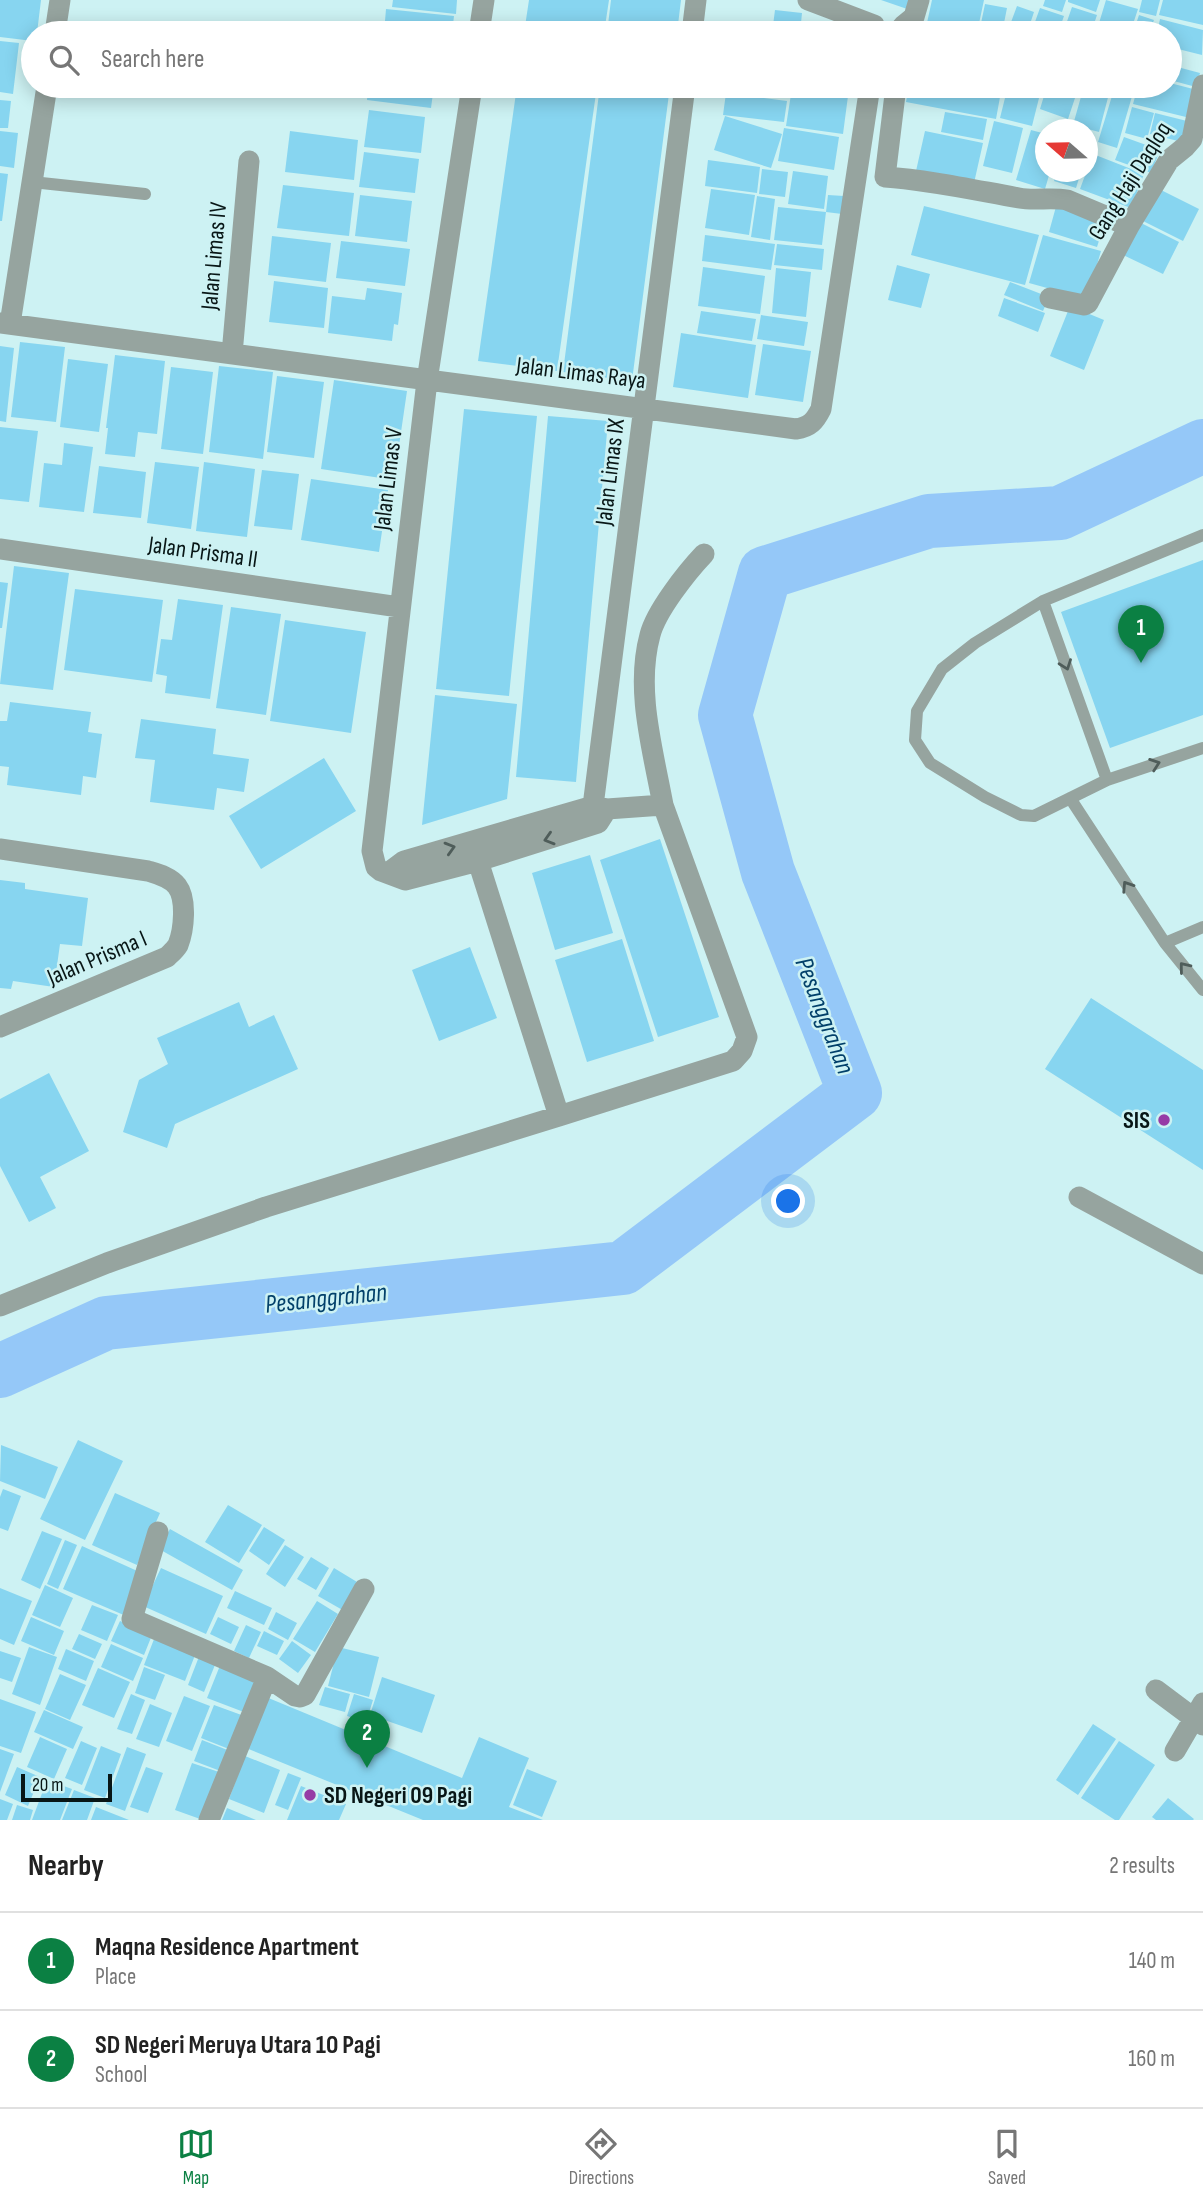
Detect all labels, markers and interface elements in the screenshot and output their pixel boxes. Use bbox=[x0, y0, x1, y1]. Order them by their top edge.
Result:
search box bbox=[21, 21, 1182, 98]
icon: search bbox=[45, 41, 83, 79]
text: Search here bbox=[101, 44, 204, 75]
street label: Gang Haji Daqloq bbox=[1082, 116, 1178, 246]
north arrow bbox=[1035, 119, 1098, 182]
street label: Jalan Limas IV bbox=[195, 201, 233, 312]
street label: Jalan Limas Raya bbox=[514, 351, 647, 395]
street label: Jalan Limas IX bbox=[589, 416, 631, 528]
street label: Jalan Limas V bbox=[367, 426, 409, 533]
street label: Jalan Prisma II bbox=[145, 530, 260, 574]
pin: 1 bbox=[1118, 605, 1164, 663]
one-way arrow bbox=[1058, 659, 1072, 671]
one-way arrow bbox=[1149, 758, 1161, 772]
one-way arrow bbox=[543, 830, 555, 845]
one-way arrow bbox=[444, 841, 456, 856]
one-way arrow bbox=[1123, 881, 1136, 894]
street label: Jalan Prisma I bbox=[42, 924, 151, 992]
water label: Pesanggrahan bbox=[788, 953, 860, 1079]
one-way arrow bbox=[1180, 962, 1192, 975]
place label: SIS bbox=[1123, 1106, 1150, 1135]
marker: SIS bbox=[1156, 1112, 1172, 1128]
your location bbox=[771, 1184, 805, 1218]
water label: Pesanggrahan bbox=[264, 1277, 389, 1321]
pin: 2 bbox=[344, 1710, 390, 1768]
scale bar bbox=[21, 1771, 112, 1803]
text: 20 m bbox=[32, 1774, 64, 1797]
place label: SD Negeri 09 Pagi bbox=[324, 1781, 472, 1810]
marker: SD Negeri 09 Pagi bbox=[302, 1787, 318, 1803]
text: Nearby bbox=[28, 1848, 104, 1884]
text: 2 results bbox=[1109, 1852, 1175, 1880]
text: Maqna Residence Apartment bbox=[95, 1932, 359, 1963]
text: 1 bbox=[46, 1947, 56, 1975]
text: 140 m bbox=[1129, 1947, 1175, 1975]
text: Place bbox=[95, 1963, 136, 1991]
text: SD Negeri Meruya Utara 10 Pagi bbox=[95, 2030, 381, 2061]
text: 2 bbox=[46, 2045, 56, 2073]
text: 160 m bbox=[1128, 2045, 1175, 2073]
text: School bbox=[95, 2061, 147, 2089]
tab: Map bbox=[177, 2125, 215, 2190]
tab: Directions bbox=[569, 2125, 634, 2190]
tab: Saved bbox=[988, 2125, 1026, 2190]

